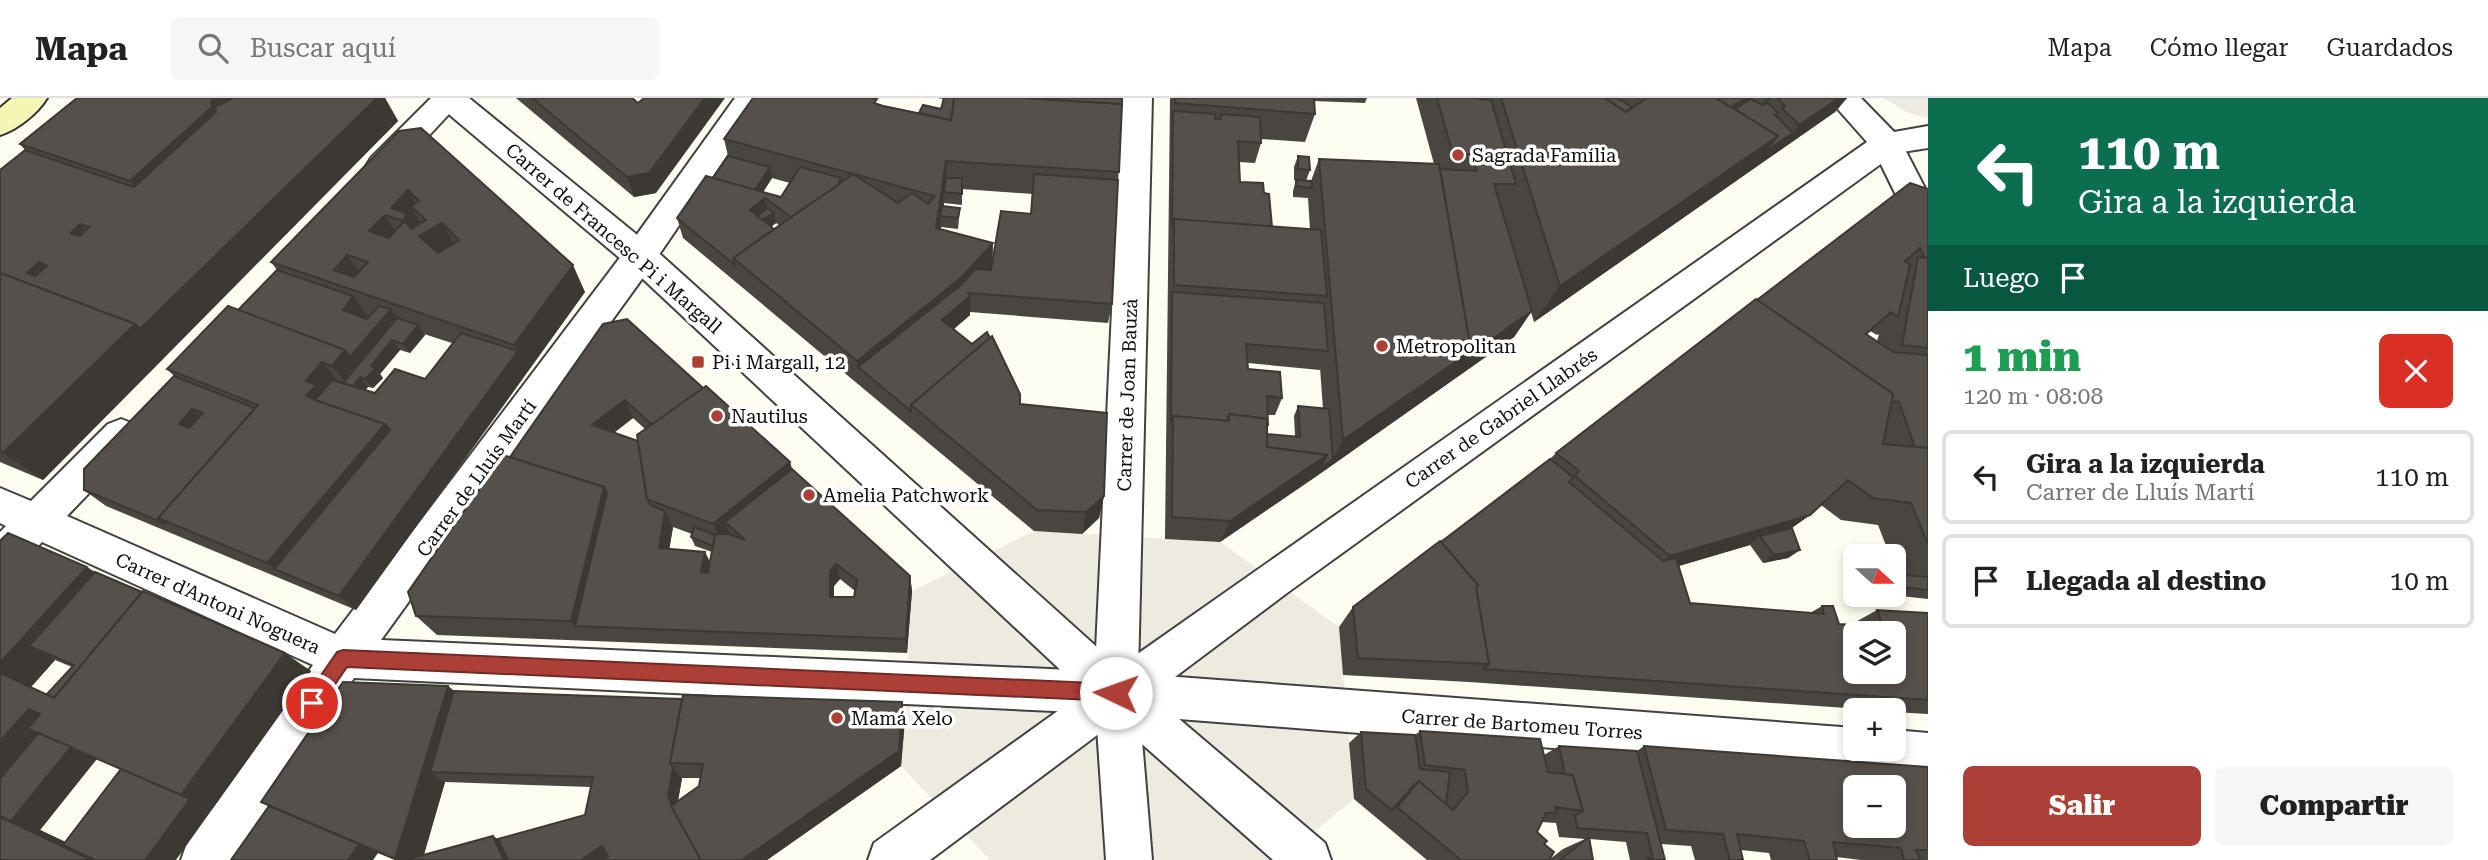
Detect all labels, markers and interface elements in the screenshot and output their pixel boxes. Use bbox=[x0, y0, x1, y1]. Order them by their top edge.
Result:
search box bbox=[170, 17, 660, 80]
text: Mapa bbox=[35, 29, 128, 68]
icon: search bbox=[194, 29, 232, 67]
text: Buscar aquí bbox=[250, 33, 396, 63]
text: Mapa bbox=[2048, 34, 2112, 62]
text: Cómo llegar bbox=[2150, 34, 2288, 62]
text: Guardados bbox=[2326, 34, 2453, 62]
text: 110 m bbox=[2078, 124, 2220, 181]
icon: left bbox=[1963, 126, 2054, 217]
street label: Carrer de Francesc Pi i Margall bbox=[501, 138, 727, 339]
place label: Sagrada Família bbox=[1472, 144, 1617, 167]
marker: Sagrada Família bbox=[1450, 147, 1466, 163]
text: Gira a la izquierda bbox=[2078, 183, 2356, 221]
icon: arrive bbox=[2054, 259, 2092, 297]
text: Luego bbox=[1963, 263, 2040, 293]
street label: Carrer de Joan Bauzà bbox=[1113, 297, 1142, 492]
text: 1 min bbox=[1963, 332, 2081, 381]
button: close bbox=[2379, 334, 2453, 408]
place label: Metropolitan bbox=[1396, 335, 1516, 358]
marker: Metropolitan bbox=[1374, 338, 1390, 354]
street label: Carrer de Gabriel Llabrés bbox=[1401, 343, 1602, 494]
place label: Pi i Margall, 12 bbox=[712, 351, 846, 374]
marker: Pi i Margall, 12 bbox=[690, 354, 706, 370]
text: 120 m · 08:08 bbox=[1963, 383, 2103, 410]
street label: Carrer de Lluís Martí bbox=[412, 395, 541, 561]
place label: Nautilus bbox=[731, 405, 808, 428]
marker: Nautilus bbox=[709, 408, 725, 424]
text: Gira a la izquierda bbox=[2026, 449, 2265, 479]
icon: left bbox=[1967, 458, 2005, 496]
text: 110 m bbox=[2375, 462, 2449, 492]
text: Carrer de Lluís Martí bbox=[2026, 479, 2254, 506]
place label: Amelia Patchwork bbox=[823, 484, 989, 507]
marker: Amelia Patchwork bbox=[801, 487, 817, 503]
north arrow bbox=[1843, 544, 1906, 607]
map controls bbox=[1843, 544, 1906, 838]
street label: Carrer d'Antoni Noguera bbox=[112, 548, 324, 659]
icon: arrive bbox=[1967, 562, 2005, 600]
text: Llegada al destino bbox=[2026, 566, 2266, 596]
text: 10 m bbox=[2390, 566, 2449, 596]
button: layers bbox=[1843, 621, 1906, 684]
position arrow bbox=[1079, 656, 1153, 730]
pin bbox=[282, 673, 342, 733]
icon: arrive bbox=[293, 684, 331, 722]
button: + bbox=[1843, 698, 1906, 761]
street label: Carrer de Bartomeu Torres bbox=[1401, 705, 1643, 744]
place label: Mamá Xelo bbox=[851, 707, 953, 730]
marker: Mamá Xelo bbox=[829, 710, 845, 726]
button: Salir bbox=[1963, 766, 2201, 846]
button: Compartir bbox=[2215, 766, 2453, 846]
button: − bbox=[1843, 775, 1906, 838]

